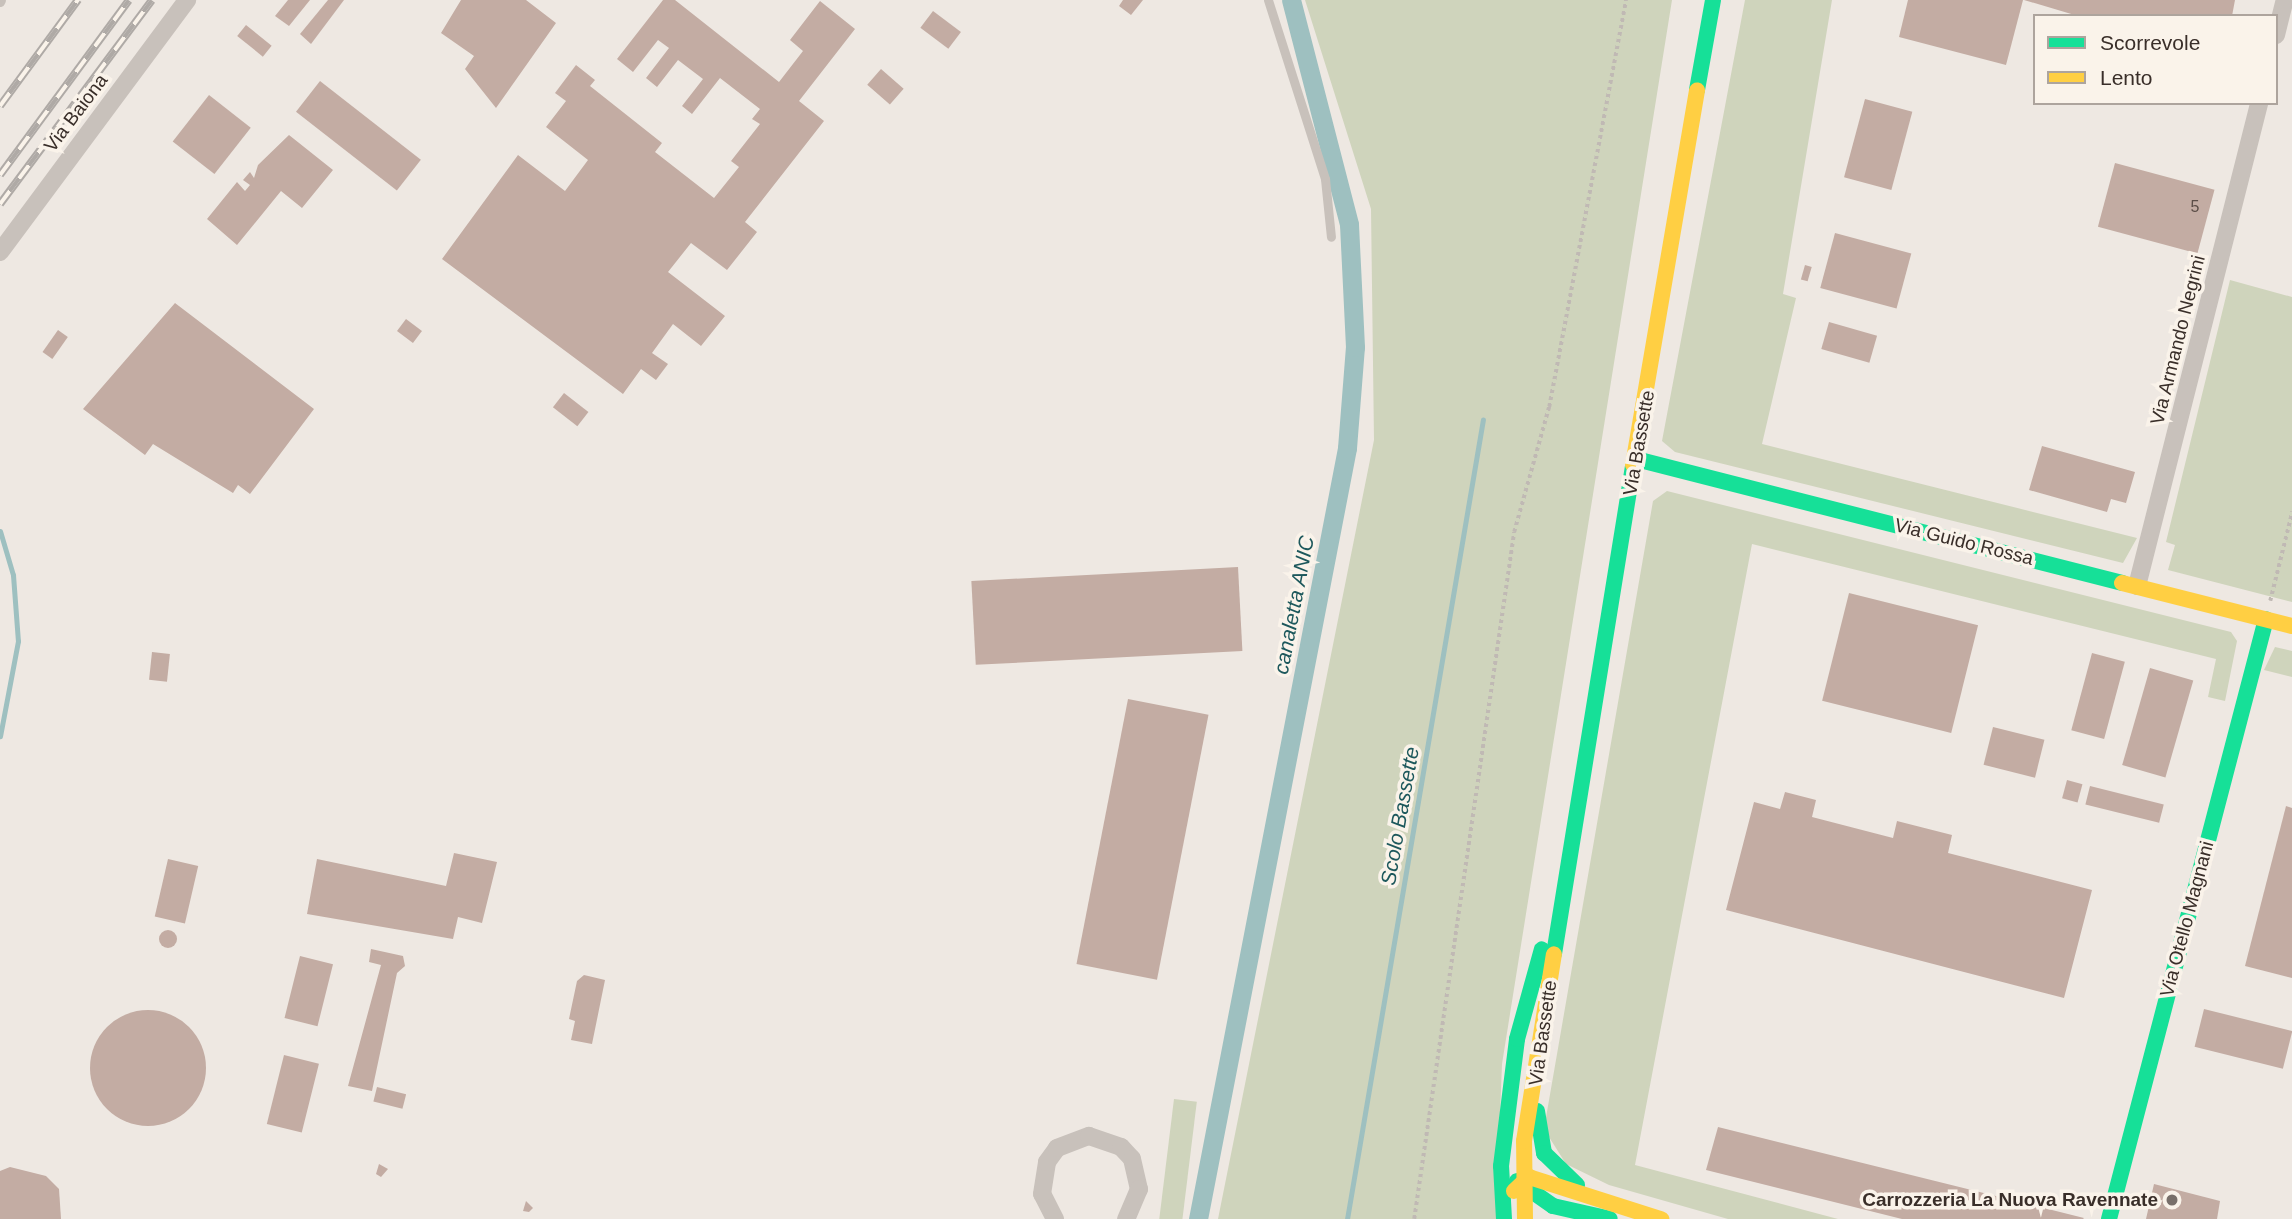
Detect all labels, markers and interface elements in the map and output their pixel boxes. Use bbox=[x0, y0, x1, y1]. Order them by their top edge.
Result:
legend bbox=[2033, 14, 2278, 105]
text: Scorrevole bbox=[2100, 31, 2200, 54]
text: Lento bbox=[2100, 66, 2153, 89]
street label: Via Baiona bbox=[39, 70, 113, 156]
house number: 5 bbox=[2191, 197, 2199, 217]
street label: Via Armando Negrini bbox=[2146, 252, 2210, 428]
street label: Via Bassette bbox=[1619, 389, 1659, 497]
street label: Via Guido Rossa bbox=[1892, 514, 2036, 570]
water label: canaletta ANIC bbox=[1268, 533, 1320, 677]
water label: Scolo Bassette bbox=[1375, 745, 1425, 887]
street label: Via Otello Magnani bbox=[2155, 839, 2219, 999]
street label: Via Bassette bbox=[1524, 979, 1562, 1087]
place label: Carrozzeria La Nuova Ravennate bbox=[1862, 1189, 2158, 1211]
marker: Carrozzeria La Nuova Ravennate bbox=[2164, 1192, 2180, 1208]

